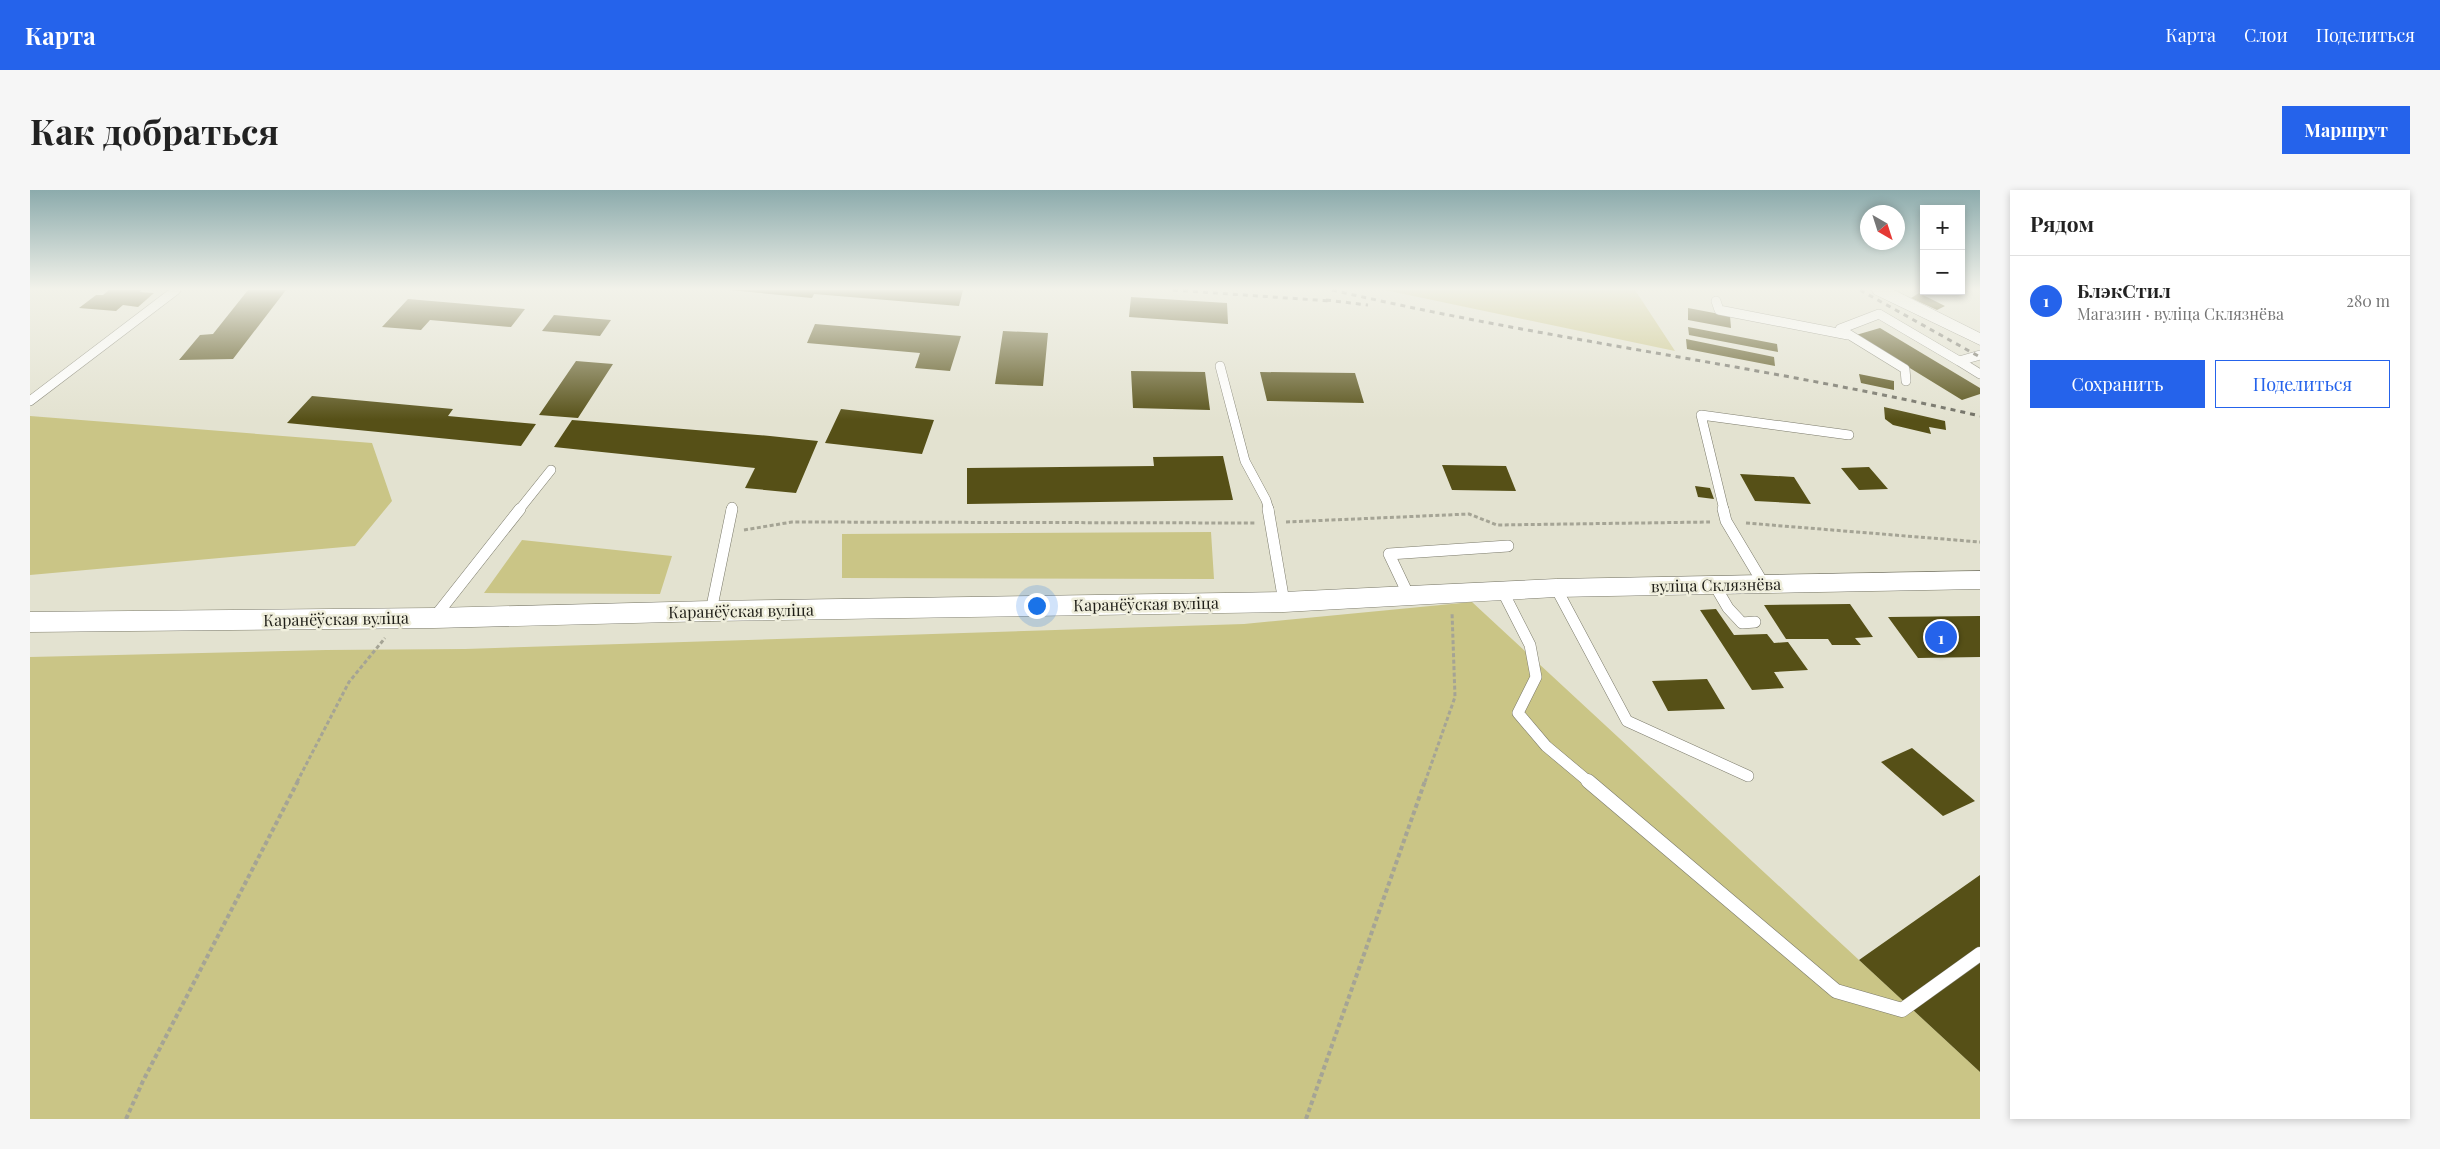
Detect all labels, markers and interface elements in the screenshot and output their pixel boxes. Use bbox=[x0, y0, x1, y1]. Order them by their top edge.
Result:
text: Карта bbox=[25, 19, 96, 51]
text: Карта bbox=[2165, 23, 2216, 47]
text: Слои bbox=[2244, 23, 2288, 47]
text: Поделиться bbox=[2316, 23, 2415, 47]
button: Маршрут bbox=[2282, 106, 2410, 154]
text: Как добраться bbox=[30, 107, 279, 154]
north arrow bbox=[1860, 205, 1905, 250]
map controls bbox=[1920, 205, 1965, 295]
button: + bbox=[1920, 205, 1965, 250]
text: Рядом bbox=[2030, 209, 2094, 237]
button: − bbox=[1920, 250, 1965, 295]
text: БлэкСтил bbox=[2077, 277, 2171, 303]
text: 1 bbox=[2043, 290, 2049, 311]
text: 280 m bbox=[2346, 290, 2390, 311]
text: Магазин · вуліца Склязнёва bbox=[2077, 303, 2284, 324]
button: Сохранить bbox=[2030, 360, 2205, 408]
button: Поделиться bbox=[2215, 360, 2390, 408]
street label: вуліца Склязнёва bbox=[1651, 573, 1781, 596]
street label: Каранёўская вуліца bbox=[1073, 592, 1219, 615]
your location bbox=[1024, 593, 1050, 619]
street label: Каранёўская вуліца bbox=[668, 599, 814, 622]
street label: Каранёўская вуліца bbox=[263, 607, 409, 630]
pin: 1 bbox=[1925, 618, 1957, 656]

